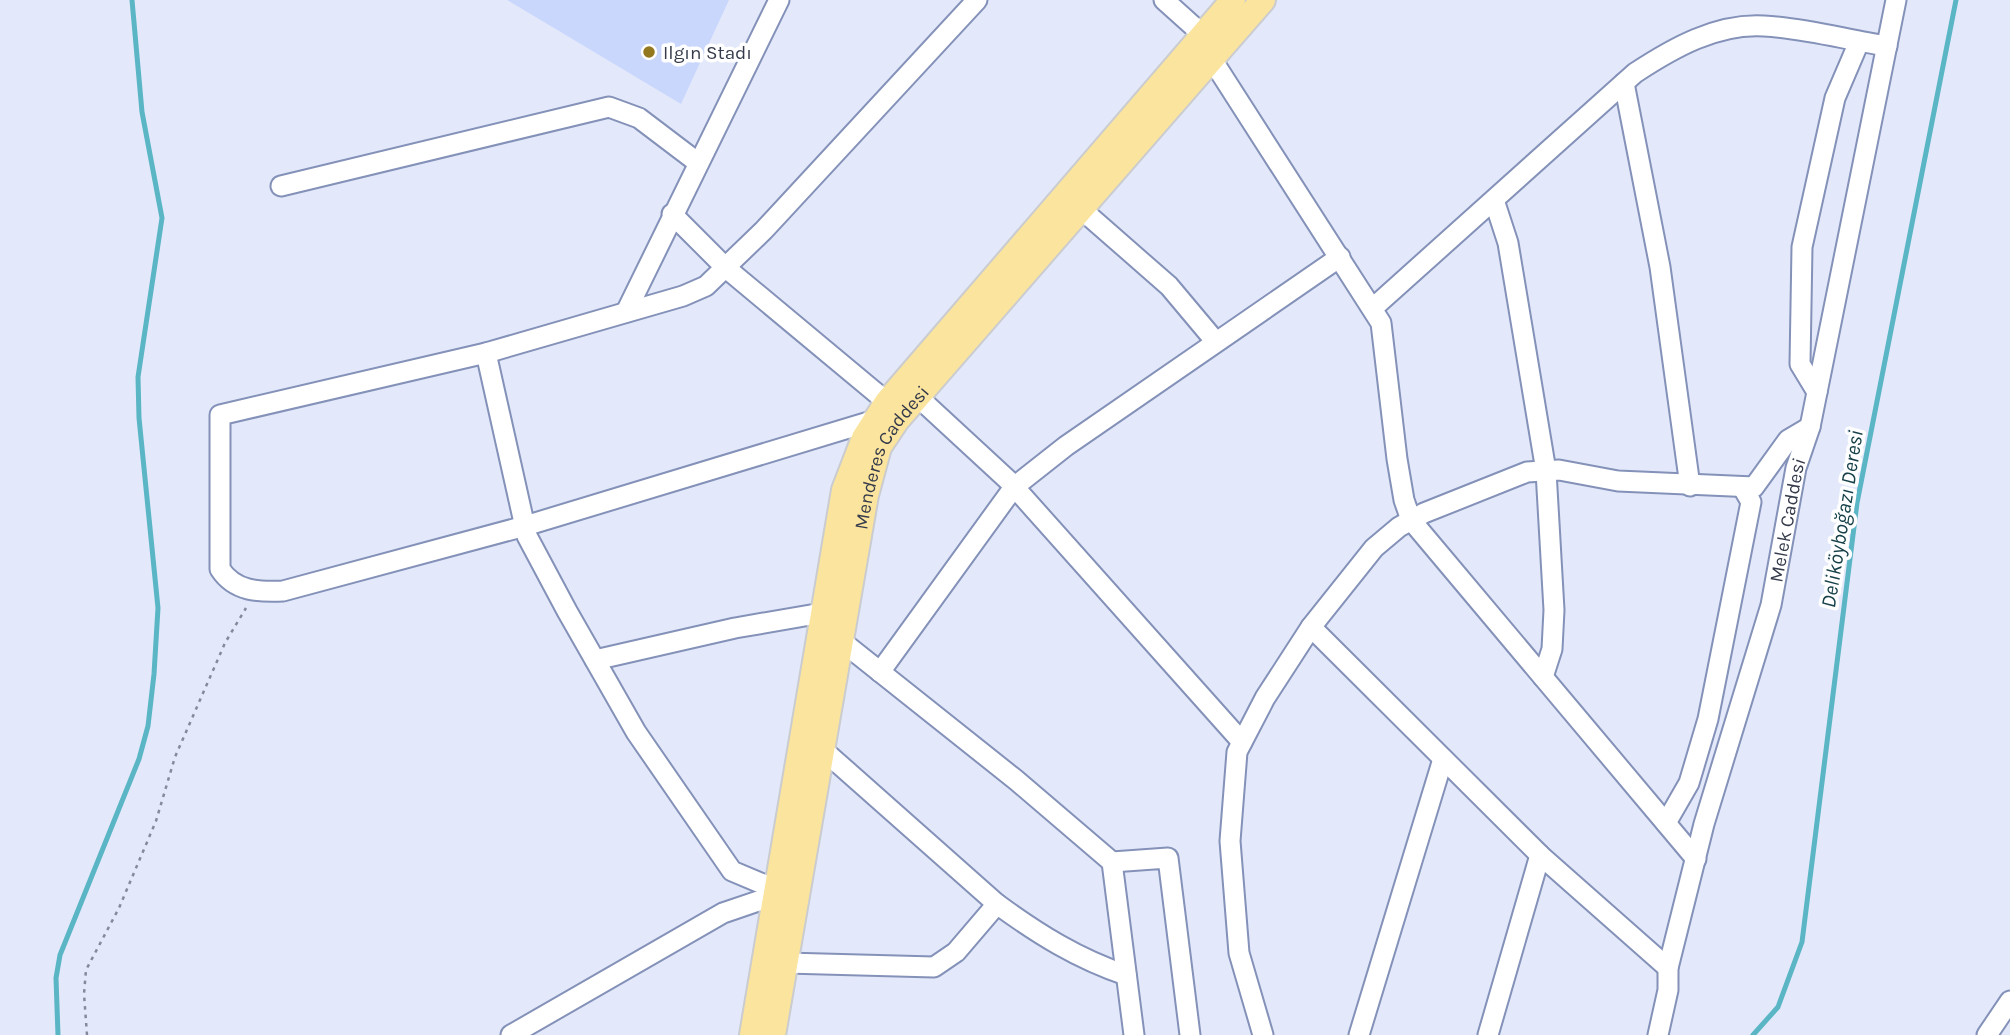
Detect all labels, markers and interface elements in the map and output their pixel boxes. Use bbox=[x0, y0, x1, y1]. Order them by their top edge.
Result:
place label: Ilgın Stadı bbox=[663, 42, 752, 64]
marker: Ilgın Stadı bbox=[641, 44, 657, 60]
street label: Menderes Caddesi bbox=[850, 381, 934, 531]
water label: Deliköyboğazı Deresi bbox=[1816, 428, 1868, 610]
street label: Melek Caddesi bbox=[1765, 455, 1811, 584]

